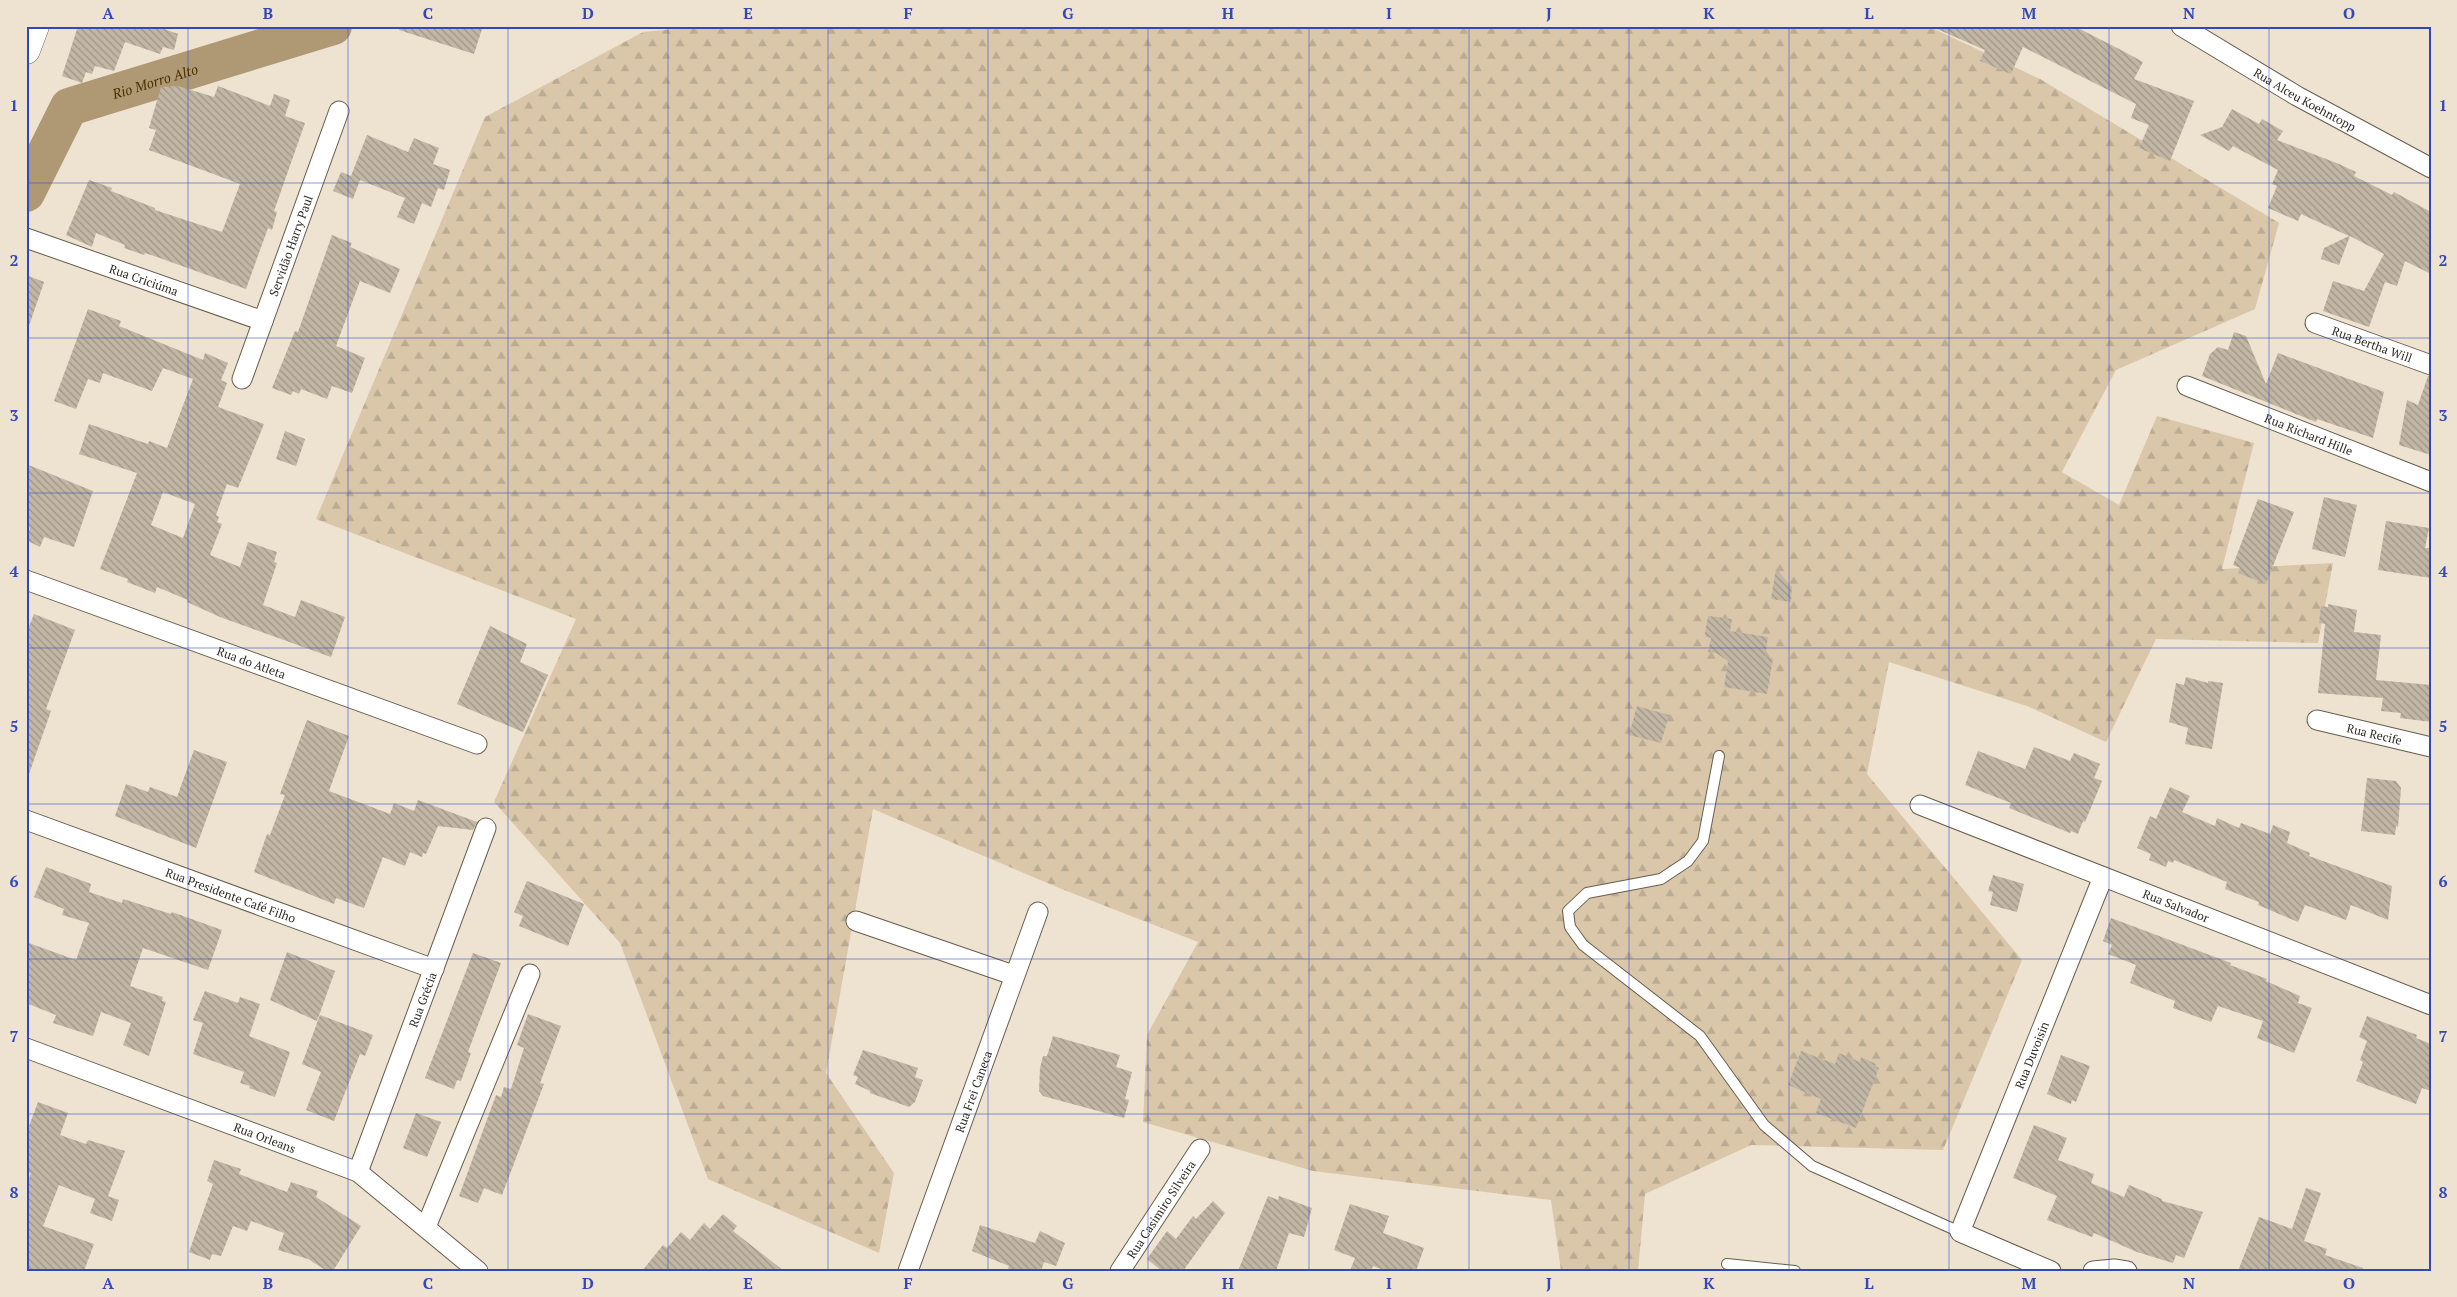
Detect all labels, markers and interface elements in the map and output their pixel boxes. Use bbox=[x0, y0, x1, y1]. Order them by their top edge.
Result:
text: A bbox=[102, 2, 114, 24]
text: B bbox=[263, 2, 273, 24]
text: C bbox=[423, 2, 433, 24]
text: D bbox=[582, 2, 594, 24]
text: E bbox=[743, 2, 753, 24]
text: F bbox=[903, 2, 913, 24]
text: G bbox=[1062, 2, 1074, 24]
text: H bbox=[1222, 2, 1234, 24]
text: I bbox=[1386, 2, 1392, 24]
text: J bbox=[1546, 2, 1552, 24]
text: K bbox=[1703, 2, 1715, 24]
text: L bbox=[1864, 2, 1874, 24]
text: M bbox=[2022, 2, 2037, 24]
text: N bbox=[2183, 2, 2195, 24]
text: O bbox=[2343, 2, 2355, 24]
water label: Rio Morro Alto bbox=[109, 59, 200, 103]
street label: Rua Alceu Koehntopp bbox=[2251, 64, 2359, 134]
text: 1 bbox=[9, 94, 19, 116]
text: 1 bbox=[2438, 94, 2448, 116]
street label: Servidão Harry Paul bbox=[265, 193, 316, 298]
text: 2 bbox=[9, 249, 19, 271]
text: 2 bbox=[2438, 249, 2448, 271]
street label: Rua Criciúma bbox=[108, 260, 180, 298]
street label: Rua Bertha Will bbox=[2330, 322, 2415, 365]
text: 3 bbox=[9, 404, 19, 426]
text: 3 bbox=[2438, 404, 2448, 426]
street label: Rua Richard Hille bbox=[2263, 410, 2355, 458]
text: 4 bbox=[9, 560, 19, 582]
text: 4 bbox=[2438, 560, 2448, 582]
street label: Rua do Atleta bbox=[215, 643, 288, 681]
text: 5 bbox=[9, 715, 19, 737]
text: 5 bbox=[2438, 715, 2448, 737]
street label: Rua Recife bbox=[2345, 720, 2403, 747]
street label: Rua Presidente Café Filho bbox=[164, 864, 298, 926]
text: 6 bbox=[9, 870, 19, 892]
text: 6 bbox=[2438, 870, 2448, 892]
street label: Rua Salvador bbox=[2141, 886, 2212, 925]
street label: Rua Grécia bbox=[405, 970, 439, 1029]
street label: Rua Duvoisin bbox=[2011, 1019, 2052, 1091]
text: 7 bbox=[9, 1025, 19, 1047]
text: 7 bbox=[2438, 1025, 2448, 1047]
street label: Rua Frei Caneca bbox=[951, 1048, 995, 1134]
street label: Rua Orleans bbox=[232, 1119, 298, 1156]
street label: Rua Casimiro Silveira bbox=[1123, 1157, 1198, 1261]
text: 8 bbox=[9, 1181, 19, 1203]
text: 8 bbox=[2438, 1181, 2448, 1203]
text: A bbox=[102, 1272, 114, 1294]
text: B bbox=[263, 1272, 273, 1294]
text: C bbox=[423, 1272, 433, 1294]
text: D bbox=[582, 1272, 594, 1294]
text: E bbox=[743, 1272, 753, 1294]
text: F bbox=[903, 1272, 913, 1294]
text: G bbox=[1062, 1272, 1074, 1294]
text: H bbox=[1222, 1272, 1234, 1294]
text: I bbox=[1386, 1272, 1392, 1294]
text: J bbox=[1546, 1272, 1552, 1294]
text: K bbox=[1703, 1272, 1715, 1294]
text: L bbox=[1864, 1272, 1874, 1294]
text: M bbox=[2022, 1272, 2037, 1294]
text: N bbox=[2183, 1272, 2195, 1294]
text: O bbox=[2343, 1272, 2355, 1294]

